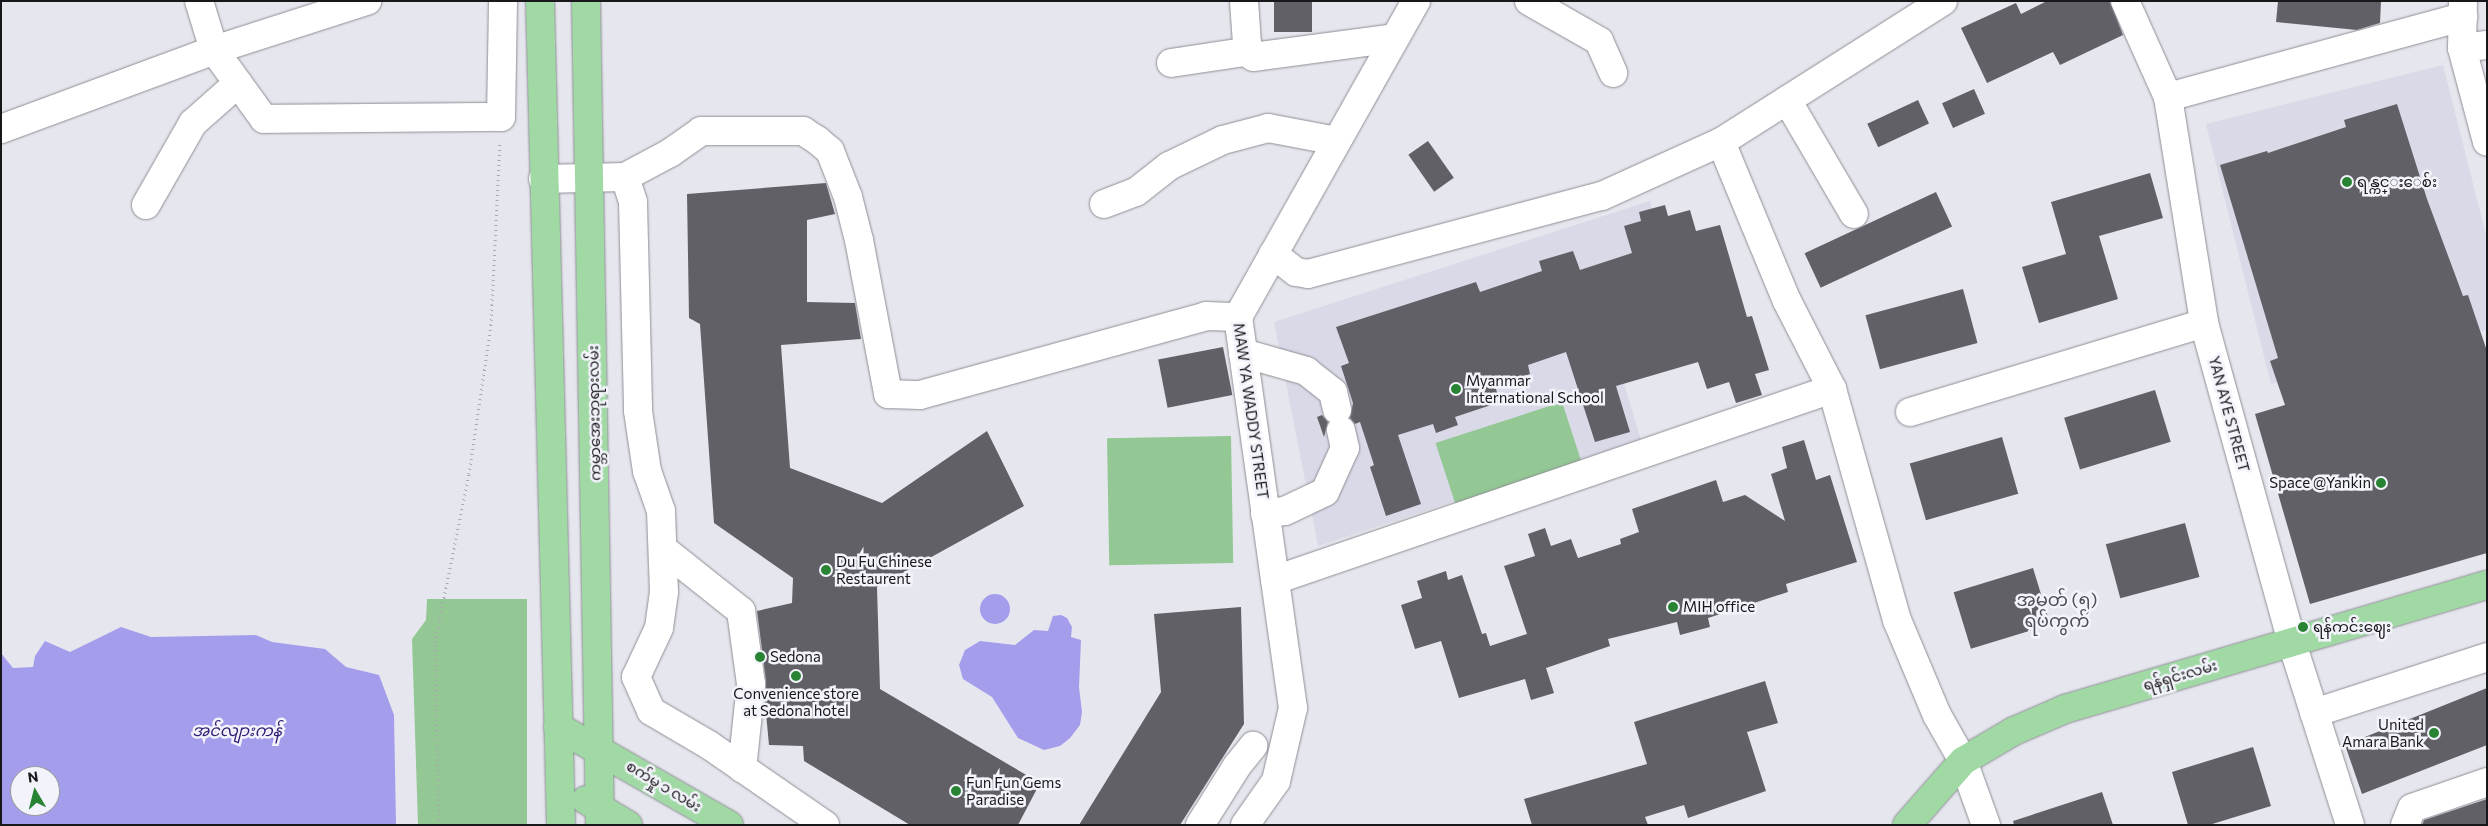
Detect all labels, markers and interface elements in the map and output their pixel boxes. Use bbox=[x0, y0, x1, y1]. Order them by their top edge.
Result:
place label: ရန္ကင္းေစ်း bbox=[2357, 173, 2437, 191]
marker: ရန္ကင္းေစ်း bbox=[2341, 176, 2353, 188]
street label: MAW YA WADDY STREET bbox=[1230, 322, 1272, 500]
street label: ကမ္ဘာအေးဘုရားလမ်း bbox=[584, 345, 604, 481]
street label: YAN AYE STREET bbox=[2205, 354, 2253, 474]
place label: Myanmar International School bbox=[1466, 371, 1604, 406]
marker: Myanmar International School bbox=[1450, 383, 1462, 395]
place label: Space @Yankin bbox=[2269, 474, 2371, 492]
marker: Space @Yankin bbox=[2375, 477, 2387, 489]
place label: Du Fu Chinese Restaurent bbox=[836, 552, 932, 587]
marker: Du Fu Chinese Restaurent bbox=[820, 564, 832, 576]
district label: အမှတ် (၅) ရပ်ကွက် bbox=[2016, 589, 2098, 632]
place label: MIH office bbox=[1683, 598, 1755, 616]
marker: MIH office bbox=[1667, 601, 1679, 613]
place label: ရန်ကင်းဈေး bbox=[2313, 618, 2391, 636]
marker: ရန်ကင်းဈေး bbox=[2297, 621, 2309, 633]
place label: Sedona bbox=[770, 648, 821, 666]
marker: Sedona bbox=[754, 651, 766, 663]
street label: ရန်ရှင်းလမ်း bbox=[2141, 656, 2219, 694]
marker: Convenience store at Sedona hotel bbox=[790, 670, 802, 682]
place label: Convenience store at Sedona hotel bbox=[733, 684, 859, 719]
place label: United Amara Bank bbox=[2342, 715, 2424, 750]
water label: အင်လျားကန် bbox=[192, 720, 282, 740]
marker: United Amara Bank bbox=[2428, 727, 2440, 739]
street label: စက်မှု ၁ လမ်း bbox=[623, 757, 705, 815]
north arrow bbox=[10, 766, 60, 816]
text: N bbox=[27, 767, 39, 786]
place label: Fun Fun Gems Paradise bbox=[966, 773, 1061, 808]
marker: Fun Fun Gems Paradise bbox=[950, 785, 962, 797]

